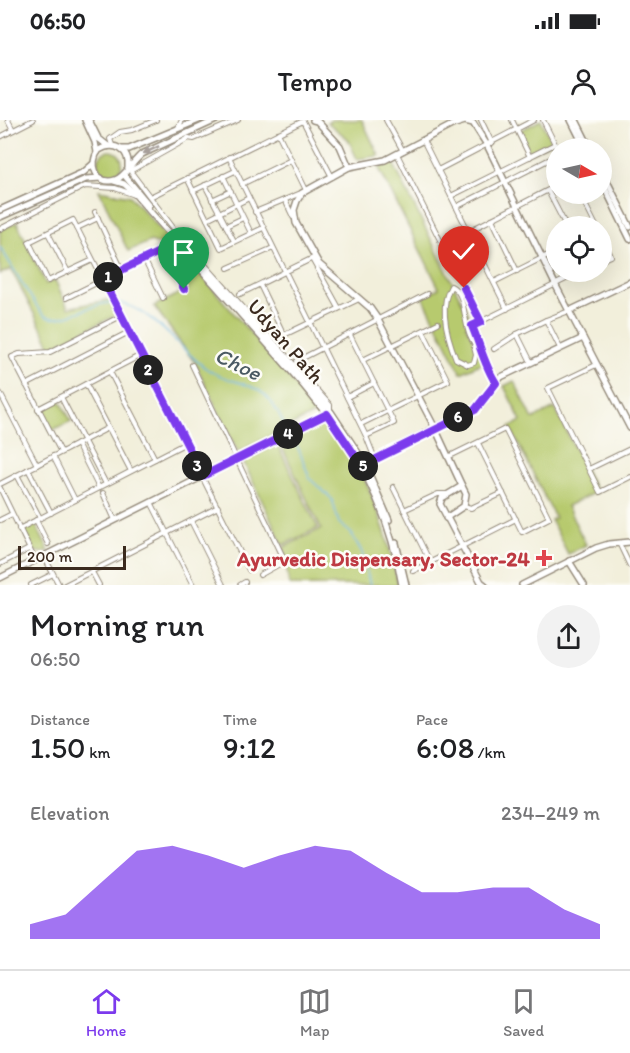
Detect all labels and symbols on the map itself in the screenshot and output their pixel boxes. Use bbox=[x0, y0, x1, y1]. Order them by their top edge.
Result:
north arrow bbox=[546, 138, 612, 204]
one-way arrow bbox=[142, 146, 159, 155]
pin bbox=[438, 226, 489, 288]
pin bbox=[158, 227, 209, 289]
pin: 1 bbox=[93, 262, 123, 292]
street label: Udyan Path bbox=[243, 294, 330, 389]
water label: Choe bbox=[211, 341, 267, 387]
pin: 2 bbox=[133, 355, 163, 385]
pin: 6 bbox=[443, 402, 473, 432]
pin: 4 bbox=[273, 419, 303, 449]
pin: 3 bbox=[182, 451, 212, 481]
pin: 5 bbox=[348, 451, 378, 481]
scale bar bbox=[18, 543, 126, 570]
place label: Ayurvedic Dispensary, Sector-24 bbox=[236, 546, 530, 572]
marker: Ayurvedic Dispensary, Sector-24 bbox=[535, 549, 553, 567]

